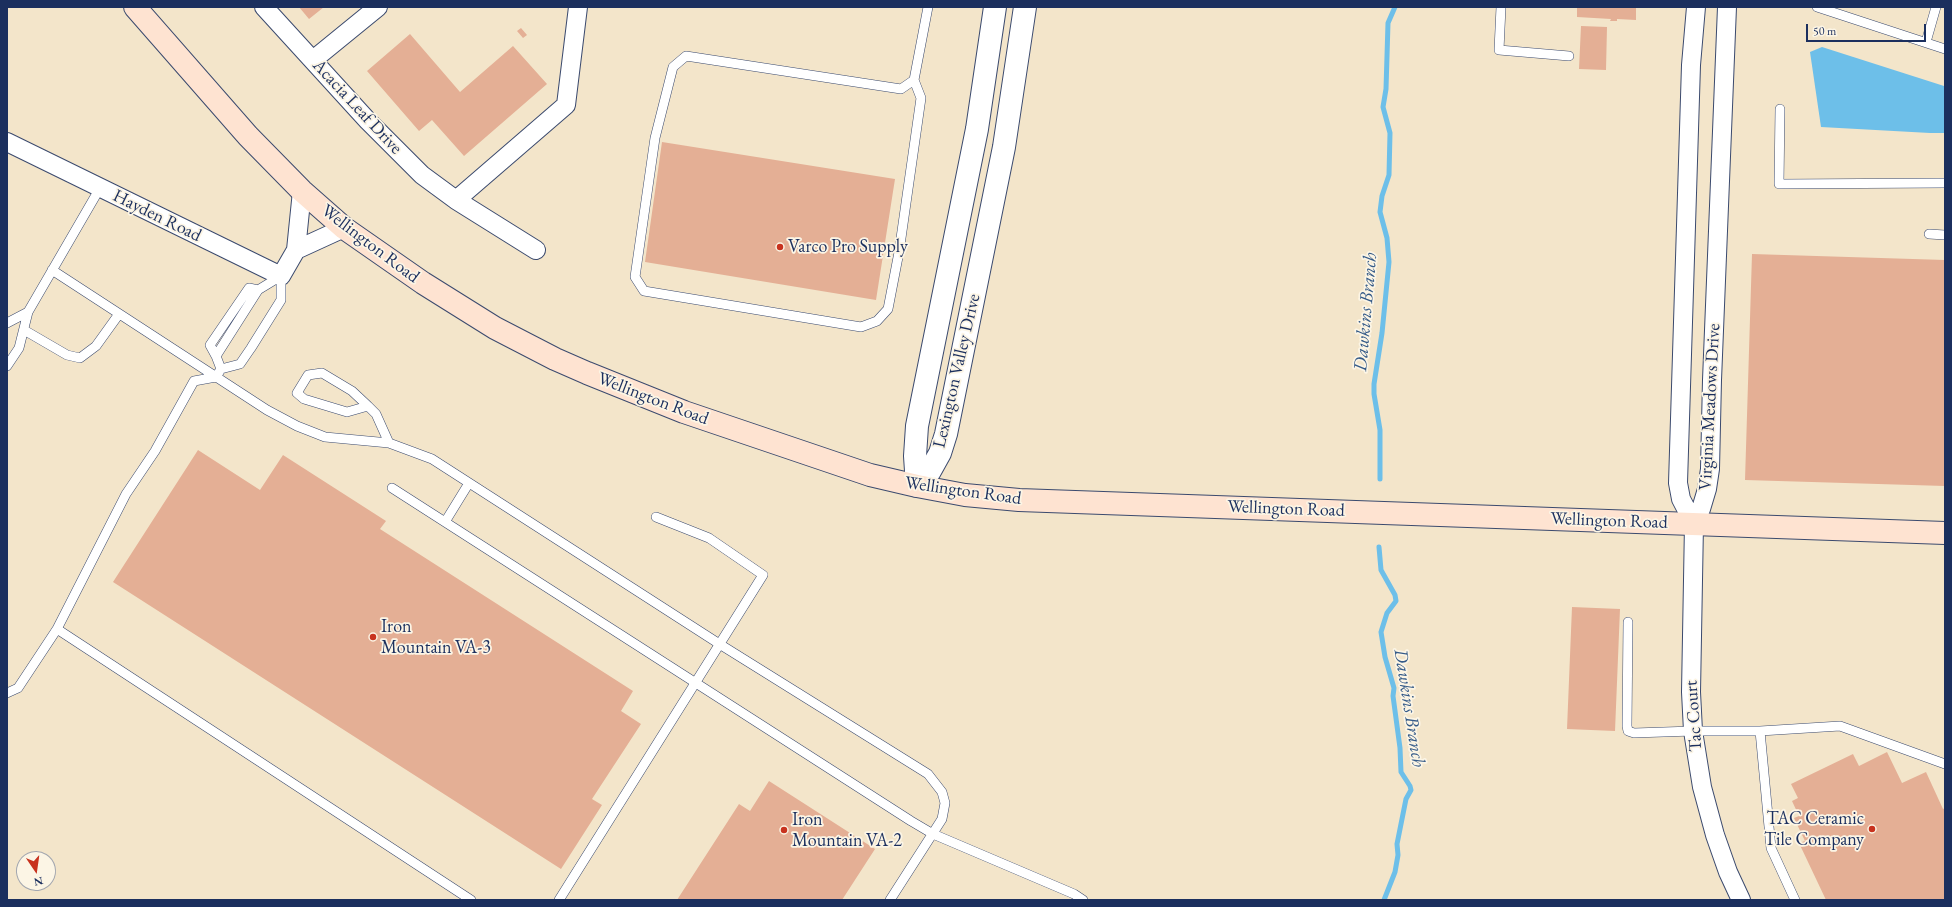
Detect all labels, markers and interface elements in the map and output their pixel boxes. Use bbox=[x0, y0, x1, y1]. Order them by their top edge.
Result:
scale bar bbox=[1808, 16, 1928, 42]
text: 50 m bbox=[1813, 23, 1836, 39]
street label: Acacia Leaf Drive bbox=[308, 55, 406, 159]
street label: Hayden Road bbox=[109, 185, 205, 247]
street label: Wellington Road bbox=[317, 200, 423, 288]
place label: Varco Pro Supply bbox=[788, 236, 908, 258]
marker: Varco Pro Supply bbox=[775, 242, 785, 252]
water label: Dawkins Branch bbox=[1349, 251, 1383, 373]
street label: Lexington Valley Drive bbox=[929, 292, 985, 450]
street label: Virginia Meadows Drive bbox=[1695, 323, 1725, 491]
street label: Wellington Road bbox=[594, 368, 712, 430]
street label: Wellington Road bbox=[903, 472, 1023, 510]
street label: Wellington Road bbox=[1227, 496, 1345, 522]
street label: Wellington Road bbox=[1550, 508, 1668, 534]
place label: Iron Mountain VA-3 bbox=[381, 616, 491, 658]
marker: Iron Mountain VA-3 bbox=[368, 632, 378, 642]
water label: Dawkins Branch bbox=[1388, 647, 1430, 769]
street label: Tac Court bbox=[1681, 680, 1707, 752]
place label: TAC Ceramic Tile Company bbox=[1764, 808, 1864, 850]
place label: Iron Mountain VA-2 bbox=[792, 809, 902, 852]
marker: TAC Ceramic Tile Company bbox=[1867, 824, 1877, 834]
marker: Iron Mountain VA-2 bbox=[779, 825, 789, 835]
north arrow bbox=[16, 851, 56, 891]
text: N bbox=[33, 874, 44, 890]

